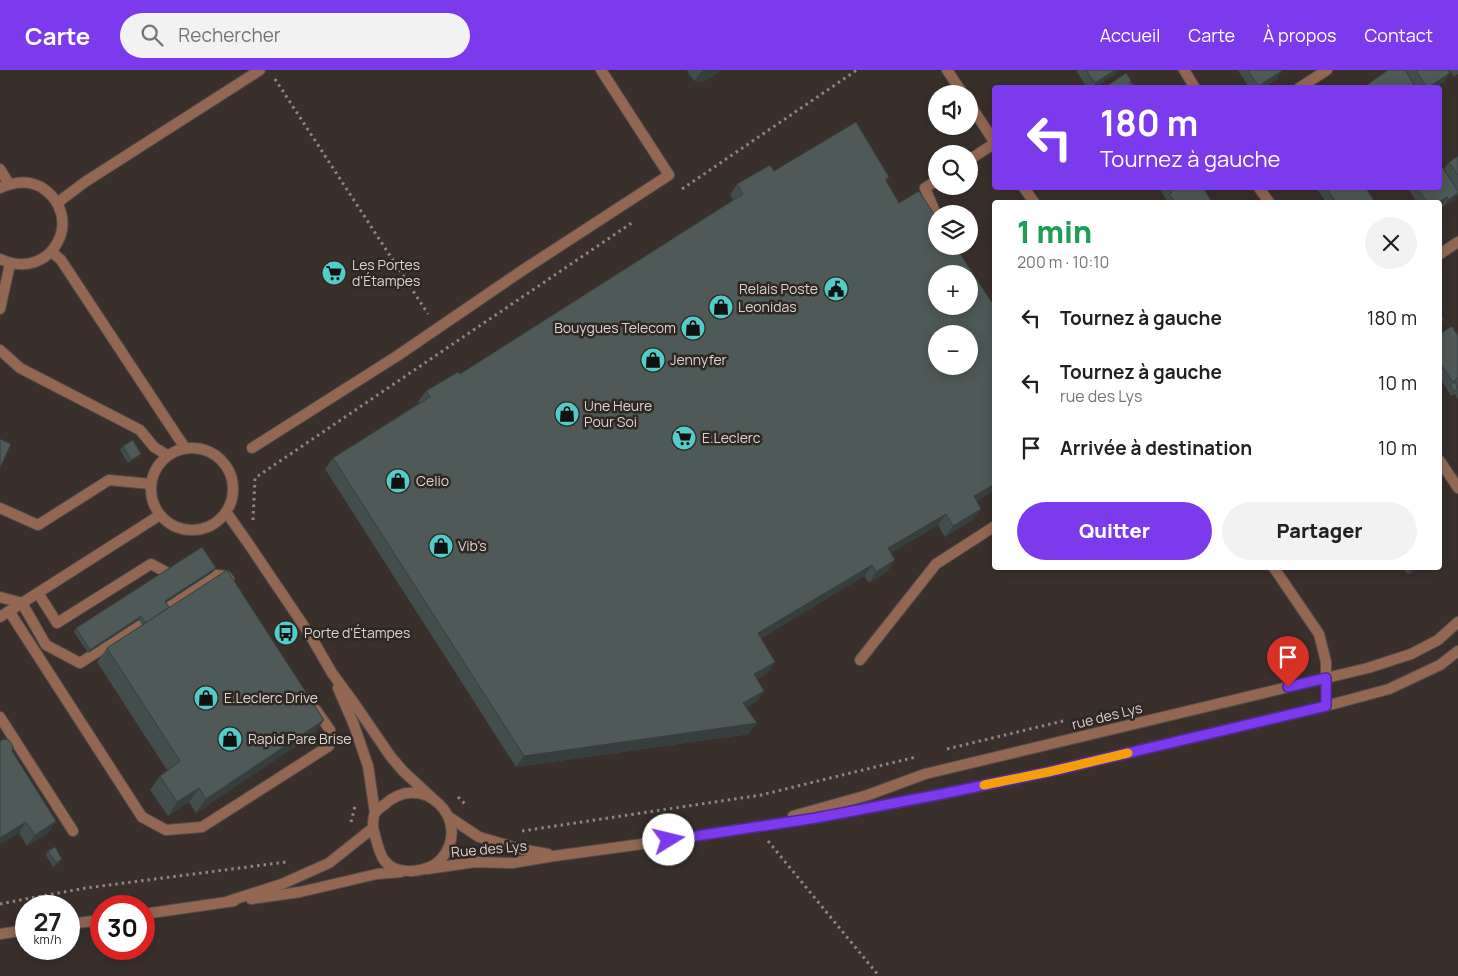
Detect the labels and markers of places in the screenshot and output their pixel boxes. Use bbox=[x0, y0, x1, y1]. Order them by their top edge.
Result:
place label: Les Portes d'Étampes bbox=[352, 255, 420, 290]
supermarket icon: Les Portes d'Étampes bbox=[321, 260, 347, 286]
public building icon: Relais Poste bbox=[823, 276, 849, 302]
place label: Relais Poste bbox=[739, 279, 818, 298]
shop icon: Leonidas bbox=[708, 294, 734, 320]
place label: Leonidas bbox=[738, 297, 797, 316]
shop icon: Bouygues Telecom bbox=[680, 315, 706, 341]
place label: Bouygues Telecom bbox=[554, 318, 676, 337]
shop icon: Jennyfer bbox=[640, 347, 666, 373]
place label: Jennyfer bbox=[670, 350, 727, 369]
place label: Une Heure Pour Soi bbox=[584, 396, 652, 431]
shop icon: Une Heure Pour Soi bbox=[554, 401, 580, 427]
supermarket icon: E.Leclerc bbox=[671, 425, 697, 451]
place label: E.Leclerc bbox=[702, 428, 761, 447]
shop icon: Celio bbox=[385, 468, 411, 494]
place label: Celio bbox=[416, 471, 449, 490]
shop icon: Vib's bbox=[428, 533, 454, 559]
place label: Vib's bbox=[458, 536, 487, 555]
bus stop icon: Porte d'Étampes bbox=[273, 620, 299, 646]
place label: Porte d'Étampes bbox=[304, 623, 410, 642]
pin bbox=[1267, 636, 1309, 687]
shop icon: E.Leclerc Drive bbox=[193, 685, 219, 711]
place label: E.Leclerc Drive bbox=[224, 688, 318, 707]
shop icon: Rapid Pare Brise bbox=[217, 726, 243, 752]
place label: Rapid Pare Brise bbox=[248, 729, 351, 748]

